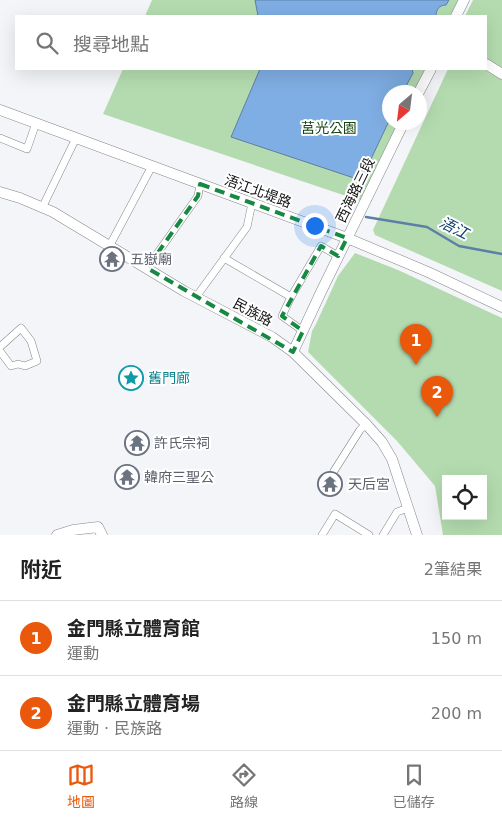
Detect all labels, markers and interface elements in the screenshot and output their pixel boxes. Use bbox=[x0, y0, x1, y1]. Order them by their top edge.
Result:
search box bbox=[15, 15, 487, 70]
icon: search bbox=[33, 29, 61, 57]
text: 搜尋地點 bbox=[73, 33, 149, 55]
north arrow bbox=[382, 85, 427, 130]
park label: 莒光公園 bbox=[301, 120, 357, 136]
street label: 西海路三段 bbox=[332, 155, 378, 225]
street label: 浯江北堤路 bbox=[222, 172, 294, 210]
your location bbox=[302, 213, 328, 239]
water label: 浯江 bbox=[437, 213, 473, 244]
temple icon: 五嶽廟 bbox=[99, 246, 125, 272]
place label: 五嶽廟 bbox=[130, 251, 172, 267]
street label: 民族路 bbox=[231, 295, 275, 329]
pin: 1 bbox=[400, 324, 432, 365]
place icon: 舊門廊 bbox=[118, 365, 144, 391]
place label: 舊門廊 bbox=[148, 370, 190, 386]
pin: 2 bbox=[421, 376, 453, 417]
temple icon: 許氏宗祠 bbox=[124, 430, 150, 456]
place label: 許氏宗祠 bbox=[154, 435, 210, 451]
temple icon: 韓府三聖公 bbox=[114, 464, 140, 490]
place label: 韓府三聖公 bbox=[144, 469, 214, 485]
temple icon: 天后宮 bbox=[317, 471, 343, 497]
map controls bbox=[442, 475, 487, 520]
button: locate bbox=[442, 475, 487, 520]
place label: 天后宮 bbox=[348, 476, 390, 492]
text: 附近 bbox=[20, 558, 62, 582]
text: 2筆結果 bbox=[424, 560, 482, 579]
text: 金門縣立體育館 bbox=[67, 617, 200, 639]
text: 1 bbox=[30, 629, 42, 648]
text: 150 m bbox=[431, 629, 482, 648]
text: 運動 bbox=[67, 644, 99, 663]
text: 金門縣立體育場 bbox=[67, 692, 200, 714]
text: 2 bbox=[30, 704, 42, 723]
text: 200 m bbox=[431, 704, 482, 723]
text: 運動 · 民族路 bbox=[67, 719, 162, 738]
tab: 地圖 bbox=[67, 761, 95, 811]
tab: 路線 bbox=[230, 761, 258, 811]
tab: 已儲存 bbox=[393, 761, 435, 811]

